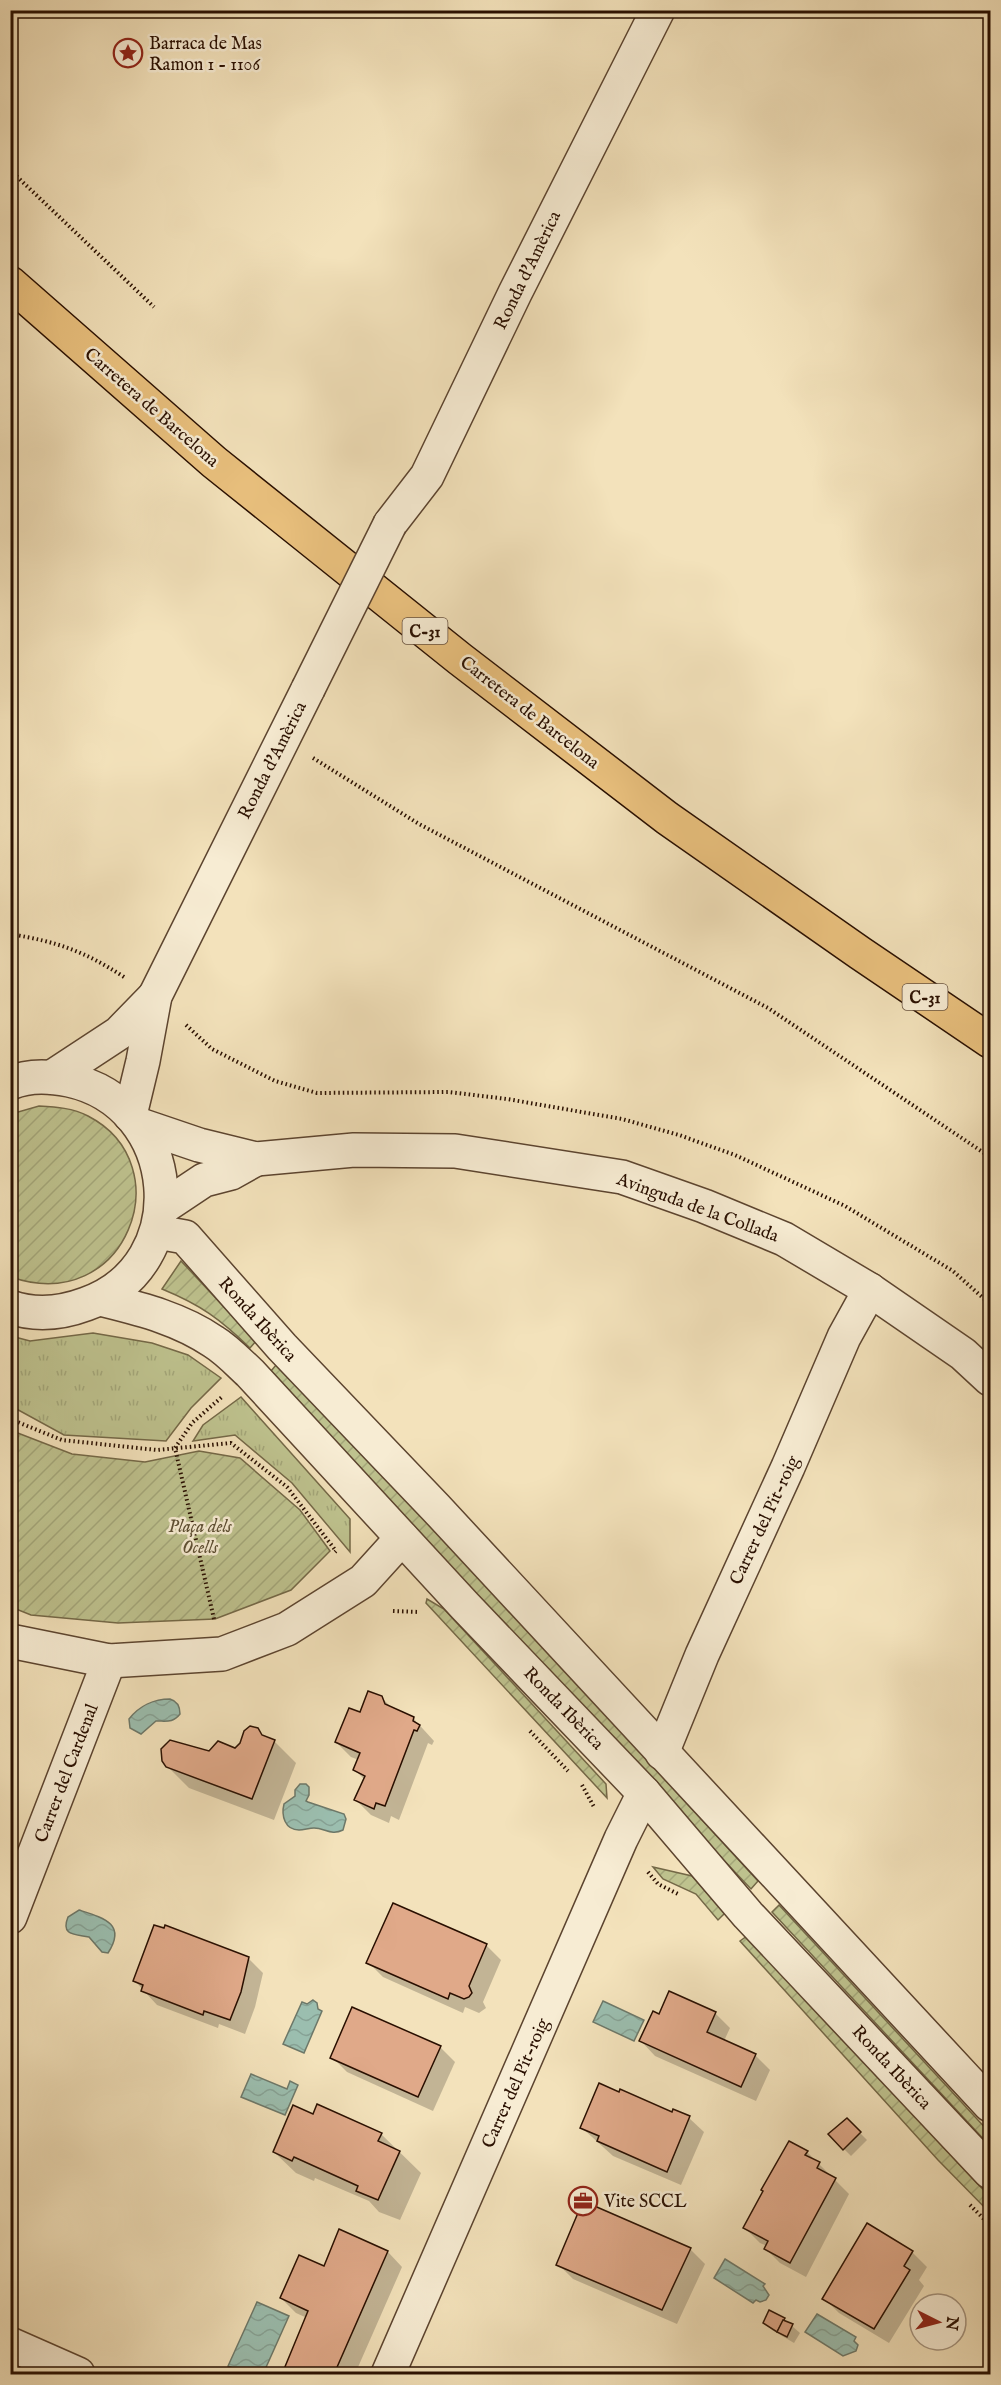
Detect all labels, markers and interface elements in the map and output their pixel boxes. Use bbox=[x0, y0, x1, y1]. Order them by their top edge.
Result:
place label: Barraca de Mas Ramon 1 - 1106 bbox=[149, 33, 262, 77]
place icon: Barraca de Mas Ramon 1 - 1106 bbox=[112, 37, 144, 69]
street label: Ronda d'Amèrica bbox=[490, 207, 567, 334]
street label: Carretera de Barcelona bbox=[79, 343, 223, 473]
road number: C-31 bbox=[402, 618, 448, 644]
street label: Carretera de Barcelona bbox=[455, 652, 604, 775]
street label: Ronda d'Amèrica bbox=[234, 698, 313, 823]
road number: C-31 bbox=[902, 984, 948, 1010]
street label: Avinguda de la Collada bbox=[612, 1168, 782, 1248]
street label: Ronda Ibèrica bbox=[213, 1273, 301, 1367]
street label: Carrer del Pit-roig bbox=[725, 1452, 805, 1589]
park label: Plaça dels Ocells bbox=[168, 1516, 233, 1560]
street label: Ronda Ibèrica bbox=[518, 1663, 608, 1756]
street label: Carrer del Cardenal bbox=[30, 1701, 104, 1846]
street label: Carrer del Pit-roig bbox=[477, 2015, 555, 2152]
street label: Ronda Ibèrica bbox=[846, 2021, 936, 2115]
office icon: Vite SCCL bbox=[567, 2185, 599, 2217]
place label: Vite SCCL bbox=[603, 2191, 687, 2214]
north arrow bbox=[908, 2292, 968, 2352]
text: N bbox=[940, 2314, 962, 2331]

